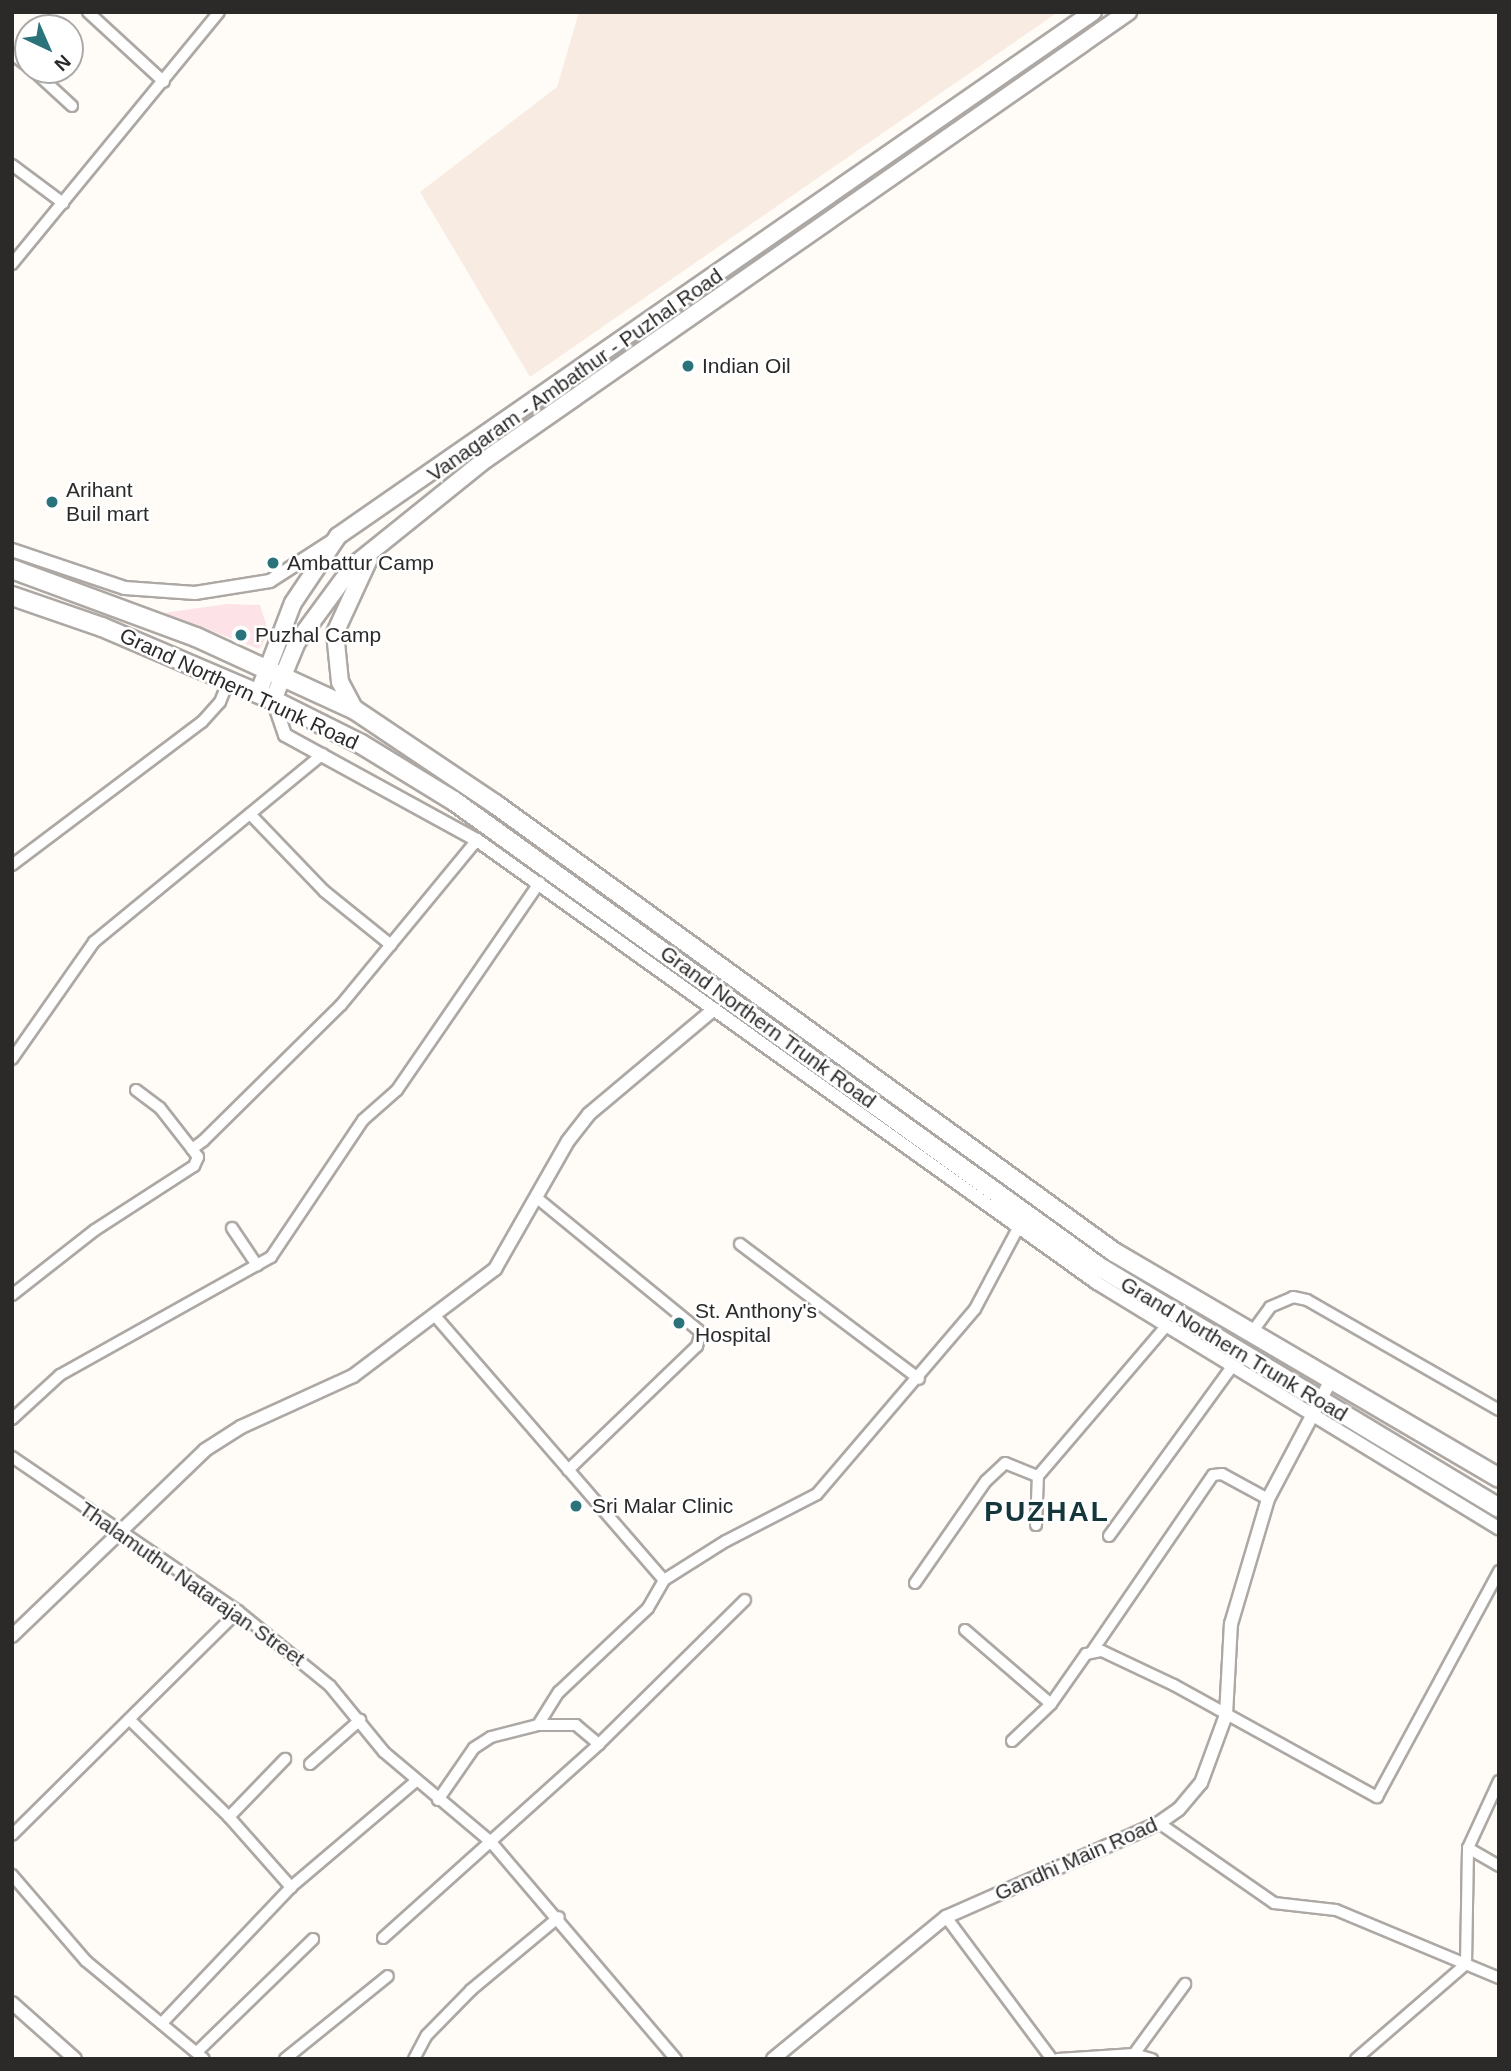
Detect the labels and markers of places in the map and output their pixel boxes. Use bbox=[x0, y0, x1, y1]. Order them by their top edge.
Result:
place label: Indian Oil bbox=[702, 353, 791, 379]
marker: Indian Oil bbox=[680, 358, 696, 374]
place label: Arihant Buil mart bbox=[66, 477, 149, 527]
marker: Arihant Buil mart bbox=[44, 494, 60, 510]
place label: Ambattur Camp bbox=[287, 550, 434, 576]
marker: Ambattur Camp bbox=[265, 555, 281, 571]
place label: Puzhal Camp bbox=[255, 622, 381, 648]
marker: Puzhal Camp bbox=[233, 627, 249, 643]
place label: St. Anthony's Hospital bbox=[695, 1298, 818, 1348]
marker: St. Anthony's Hospital bbox=[669, 1313, 689, 1333]
place label: Sri Malar Clinic bbox=[592, 1493, 733, 1519]
marker: Sri Malar Clinic bbox=[566, 1496, 586, 1516]

